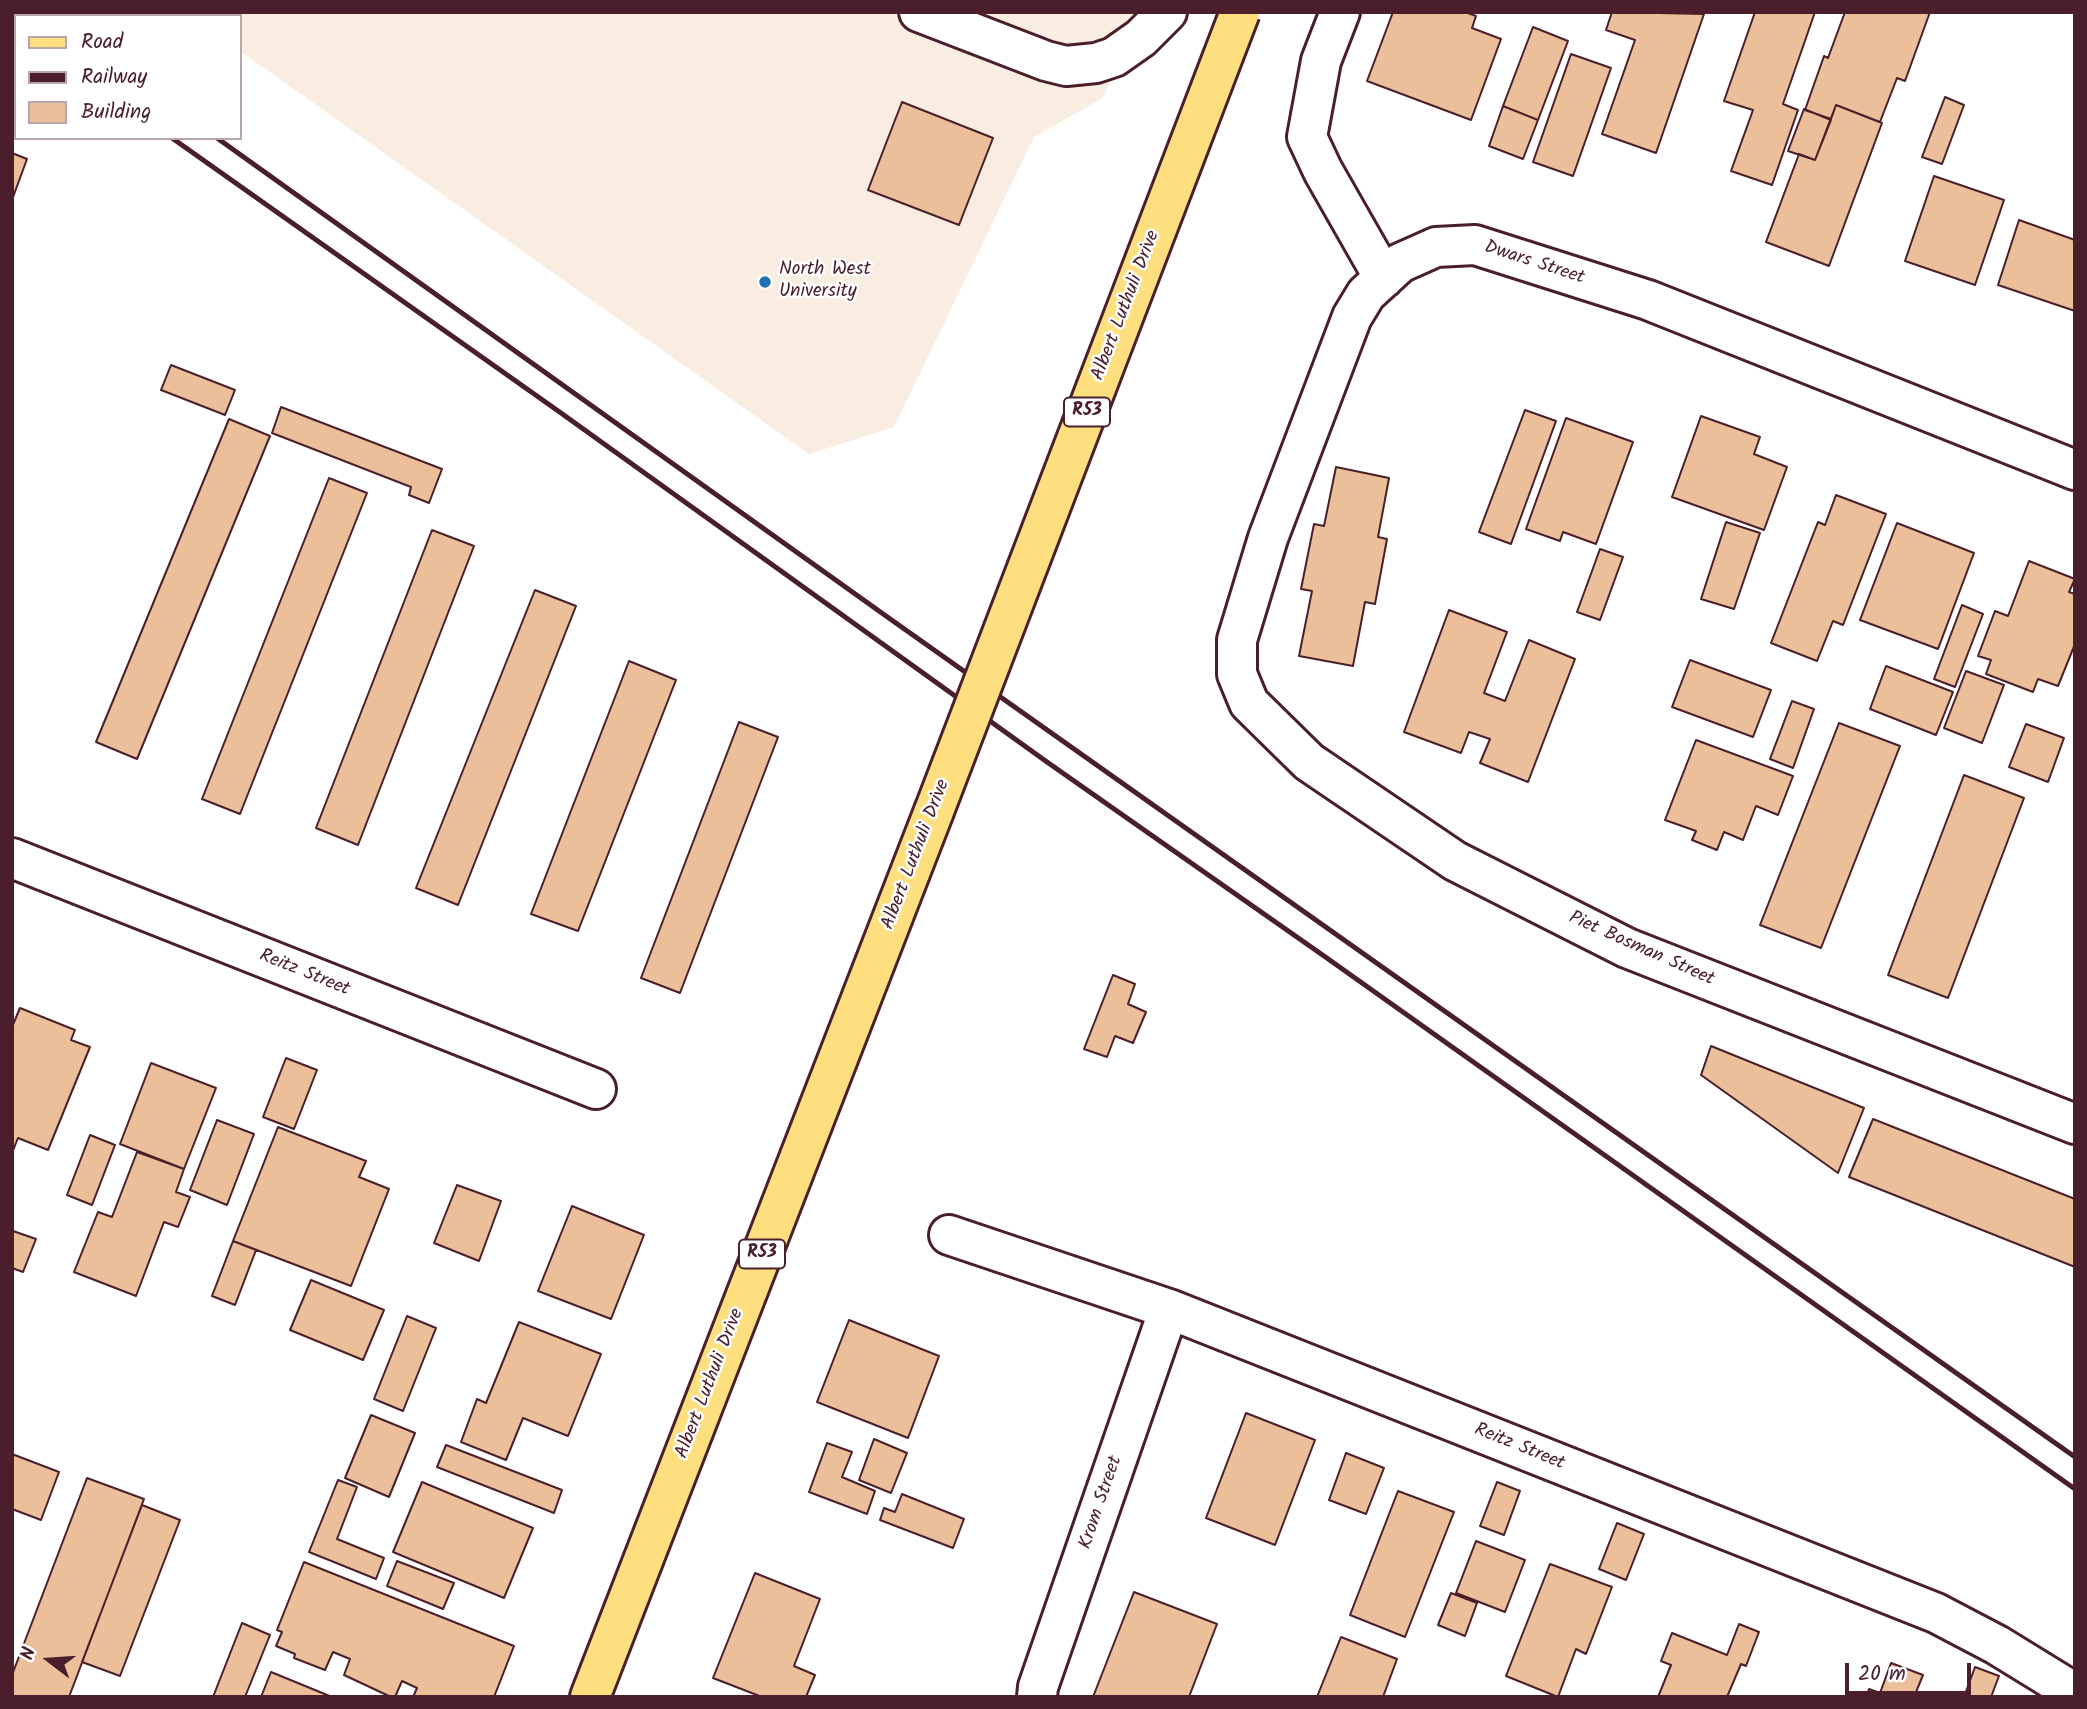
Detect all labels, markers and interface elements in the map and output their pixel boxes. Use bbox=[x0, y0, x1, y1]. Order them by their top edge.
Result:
legend bbox=[14, 14, 242, 140]
text: Road bbox=[81, 26, 123, 59]
text: Railway bbox=[81, 61, 147, 94]
text: Building bbox=[81, 96, 151, 129]
street label: Albert Luthuli Drive bbox=[1088, 228, 1166, 384]
street label: Dwars Street bbox=[1481, 237, 1587, 291]
place label: North West University bbox=[779, 260, 871, 304]
marker: North West University bbox=[757, 274, 773, 290]
road number: R53 bbox=[1064, 398, 1110, 426]
street label: Albert Luthuli Drive bbox=[878, 777, 956, 933]
street label: Piet Bosman Street bbox=[1565, 908, 1717, 992]
street label: Reitz Street bbox=[255, 946, 353, 1002]
road number: R53 bbox=[739, 1240, 785, 1268]
street label: Albert Luthuli Drive bbox=[672, 1306, 750, 1462]
street label: Reitz Street bbox=[1470, 1420, 1568, 1476]
street label: Krom Street bbox=[1075, 1453, 1129, 1553]
north arrow bbox=[14, 1625, 84, 1695]
text: N bbox=[13, 1644, 45, 1664]
scale bar bbox=[1849, 1650, 1975, 1694]
text: 20 m bbox=[1858, 1658, 1906, 1691]

